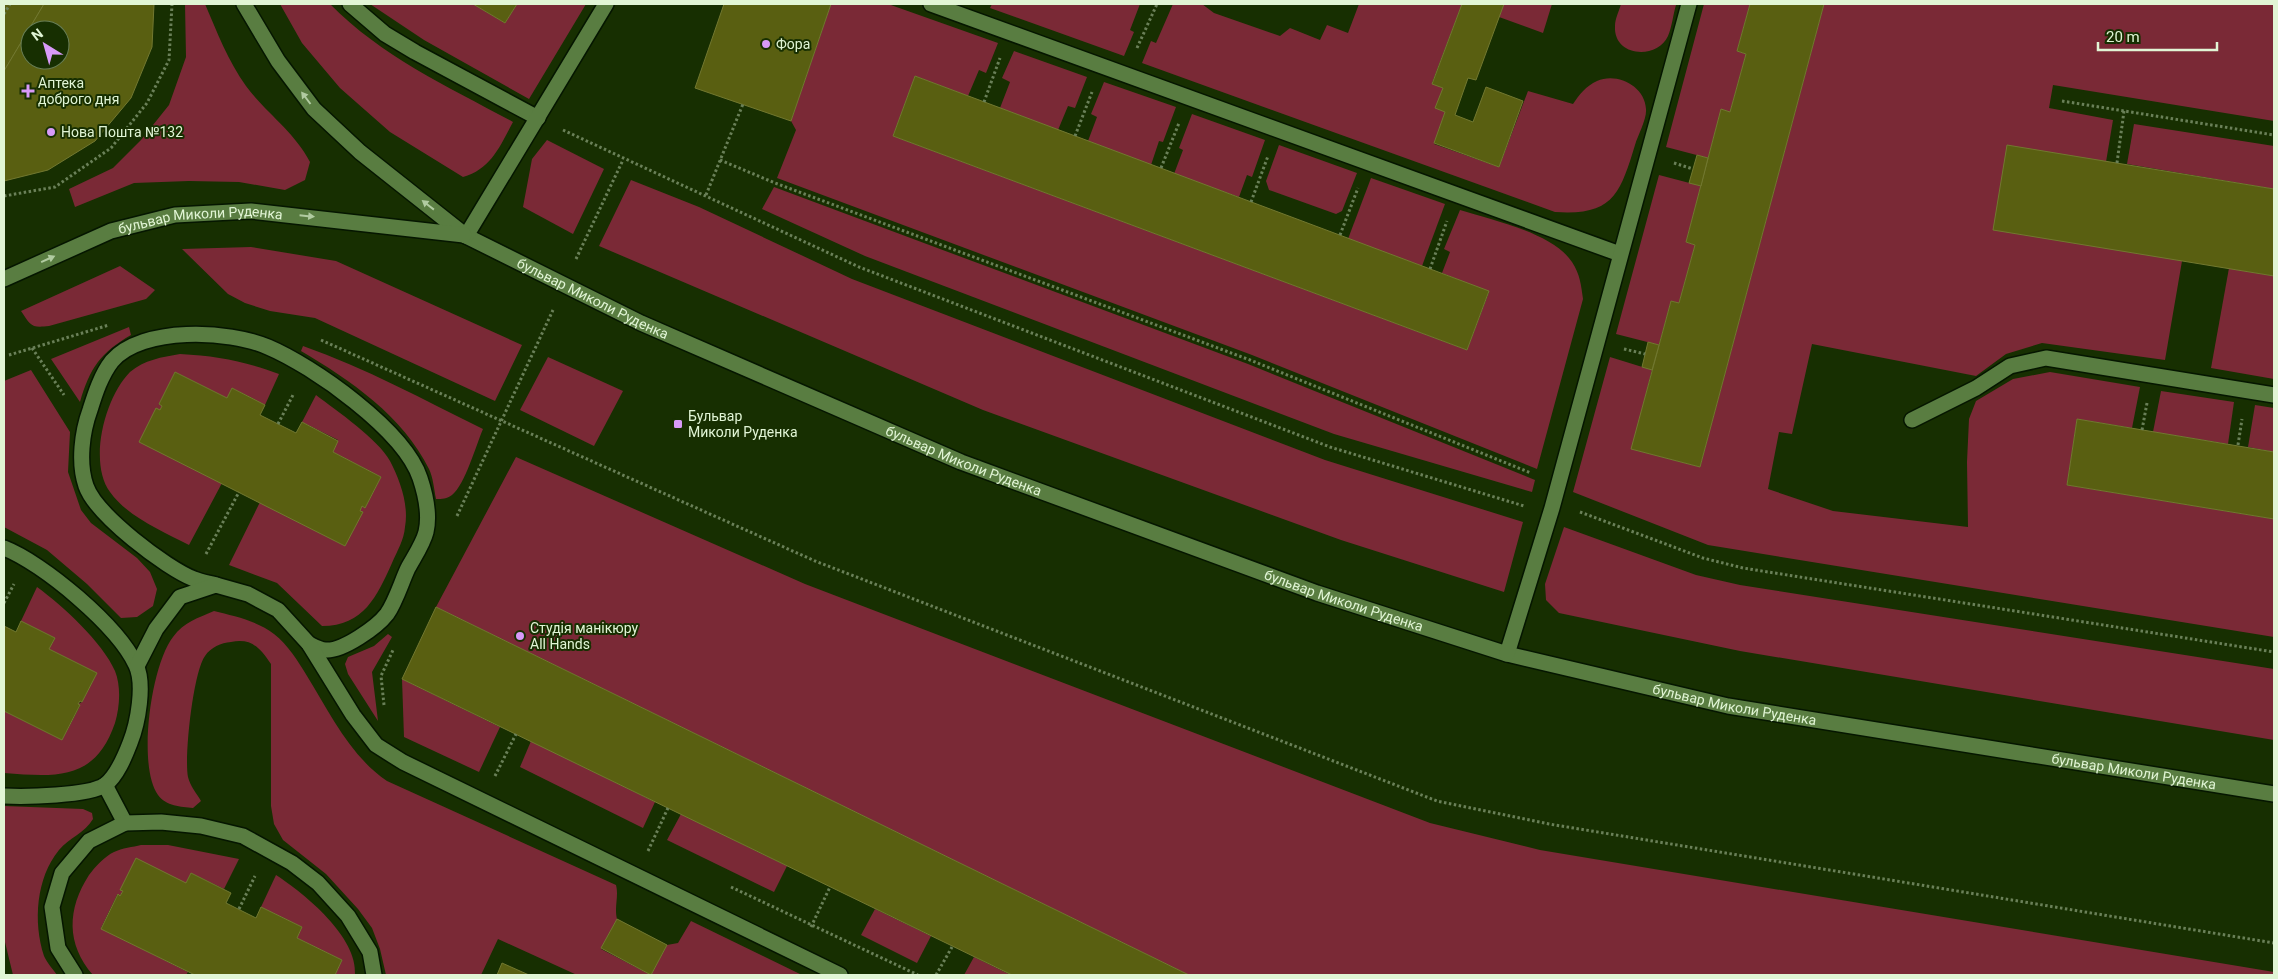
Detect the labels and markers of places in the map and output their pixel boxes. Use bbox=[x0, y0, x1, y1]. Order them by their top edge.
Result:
place label: Фора bbox=[776, 36, 810, 52]
marker: Фора bbox=[760, 38, 772, 50]
place label: Аптека доброго дня bbox=[38, 75, 119, 107]
marker: Аптека доброго дня bbox=[22, 85, 34, 97]
place label: Нова Пошта №132 bbox=[61, 124, 183, 140]
marker: Нова Пошта №132 bbox=[45, 126, 57, 138]
place label: Бульвар Миколи Руденка bbox=[688, 408, 798, 440]
marker: Бульвар Миколи Руденка bbox=[672, 418, 684, 430]
place label: Студія манікюру All Hands bbox=[530, 620, 638, 652]
marker: Студія манікюру All Hands bbox=[514, 630, 526, 642]

